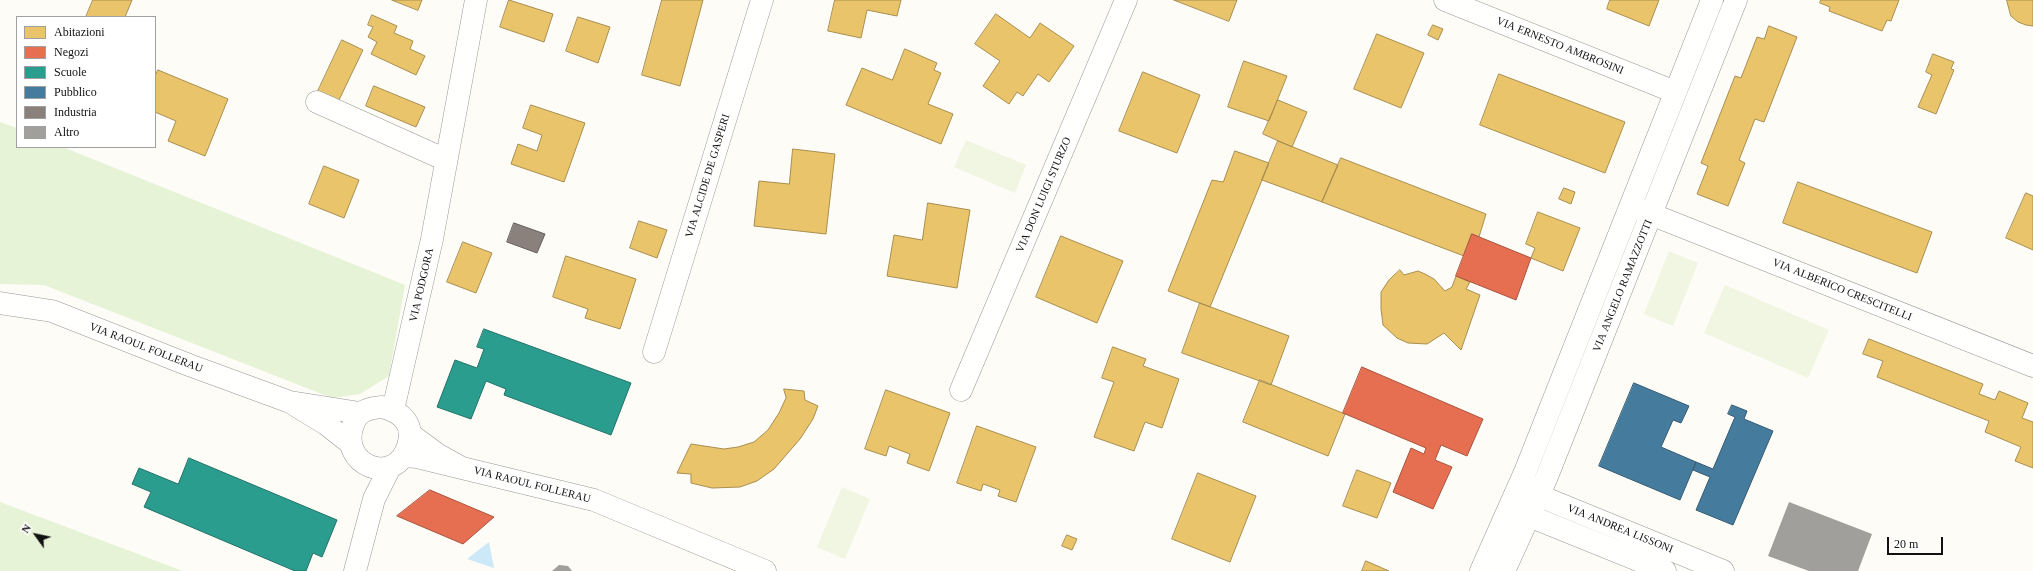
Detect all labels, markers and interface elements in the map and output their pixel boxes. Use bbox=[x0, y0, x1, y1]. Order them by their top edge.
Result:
street label: VIA ERNESTO AMBROSINI bbox=[1494, 14, 1626, 78]
legend bbox=[16, 16, 156, 148]
text: Abitazioni bbox=[54, 25, 105, 39]
text: Negozi bbox=[54, 45, 89, 59]
text: Scuole bbox=[54, 65, 87, 79]
text: Pubblico bbox=[54, 85, 97, 99]
text: Industria bbox=[54, 105, 97, 119]
street label: VIA ALCIDE DE GASPERI bbox=[683, 113, 733, 239]
text: Altro bbox=[54, 125, 79, 139]
street label: VIA DON LUIGI STURZO bbox=[1014, 135, 1074, 255]
street label: VIA ANGELO RAMAZZOTTI bbox=[1590, 218, 1656, 354]
street label: VIA PODGORA bbox=[407, 247, 437, 323]
street label: VIA ALBERICO CRESCITELLI bbox=[1770, 256, 1914, 324]
street label: VIA RAOUL FOLLERAU bbox=[87, 320, 205, 376]
street label: VIA RAOUL FOLLERAU bbox=[472, 464, 592, 506]
street label: VIA ANDREA LISSONI bbox=[1565, 502, 1675, 556]
north arrow bbox=[16, 515, 56, 555]
text: N bbox=[19, 522, 33, 535]
scale bar bbox=[1889, 529, 1945, 555]
text: 20 m bbox=[1894, 537, 1918, 551]

